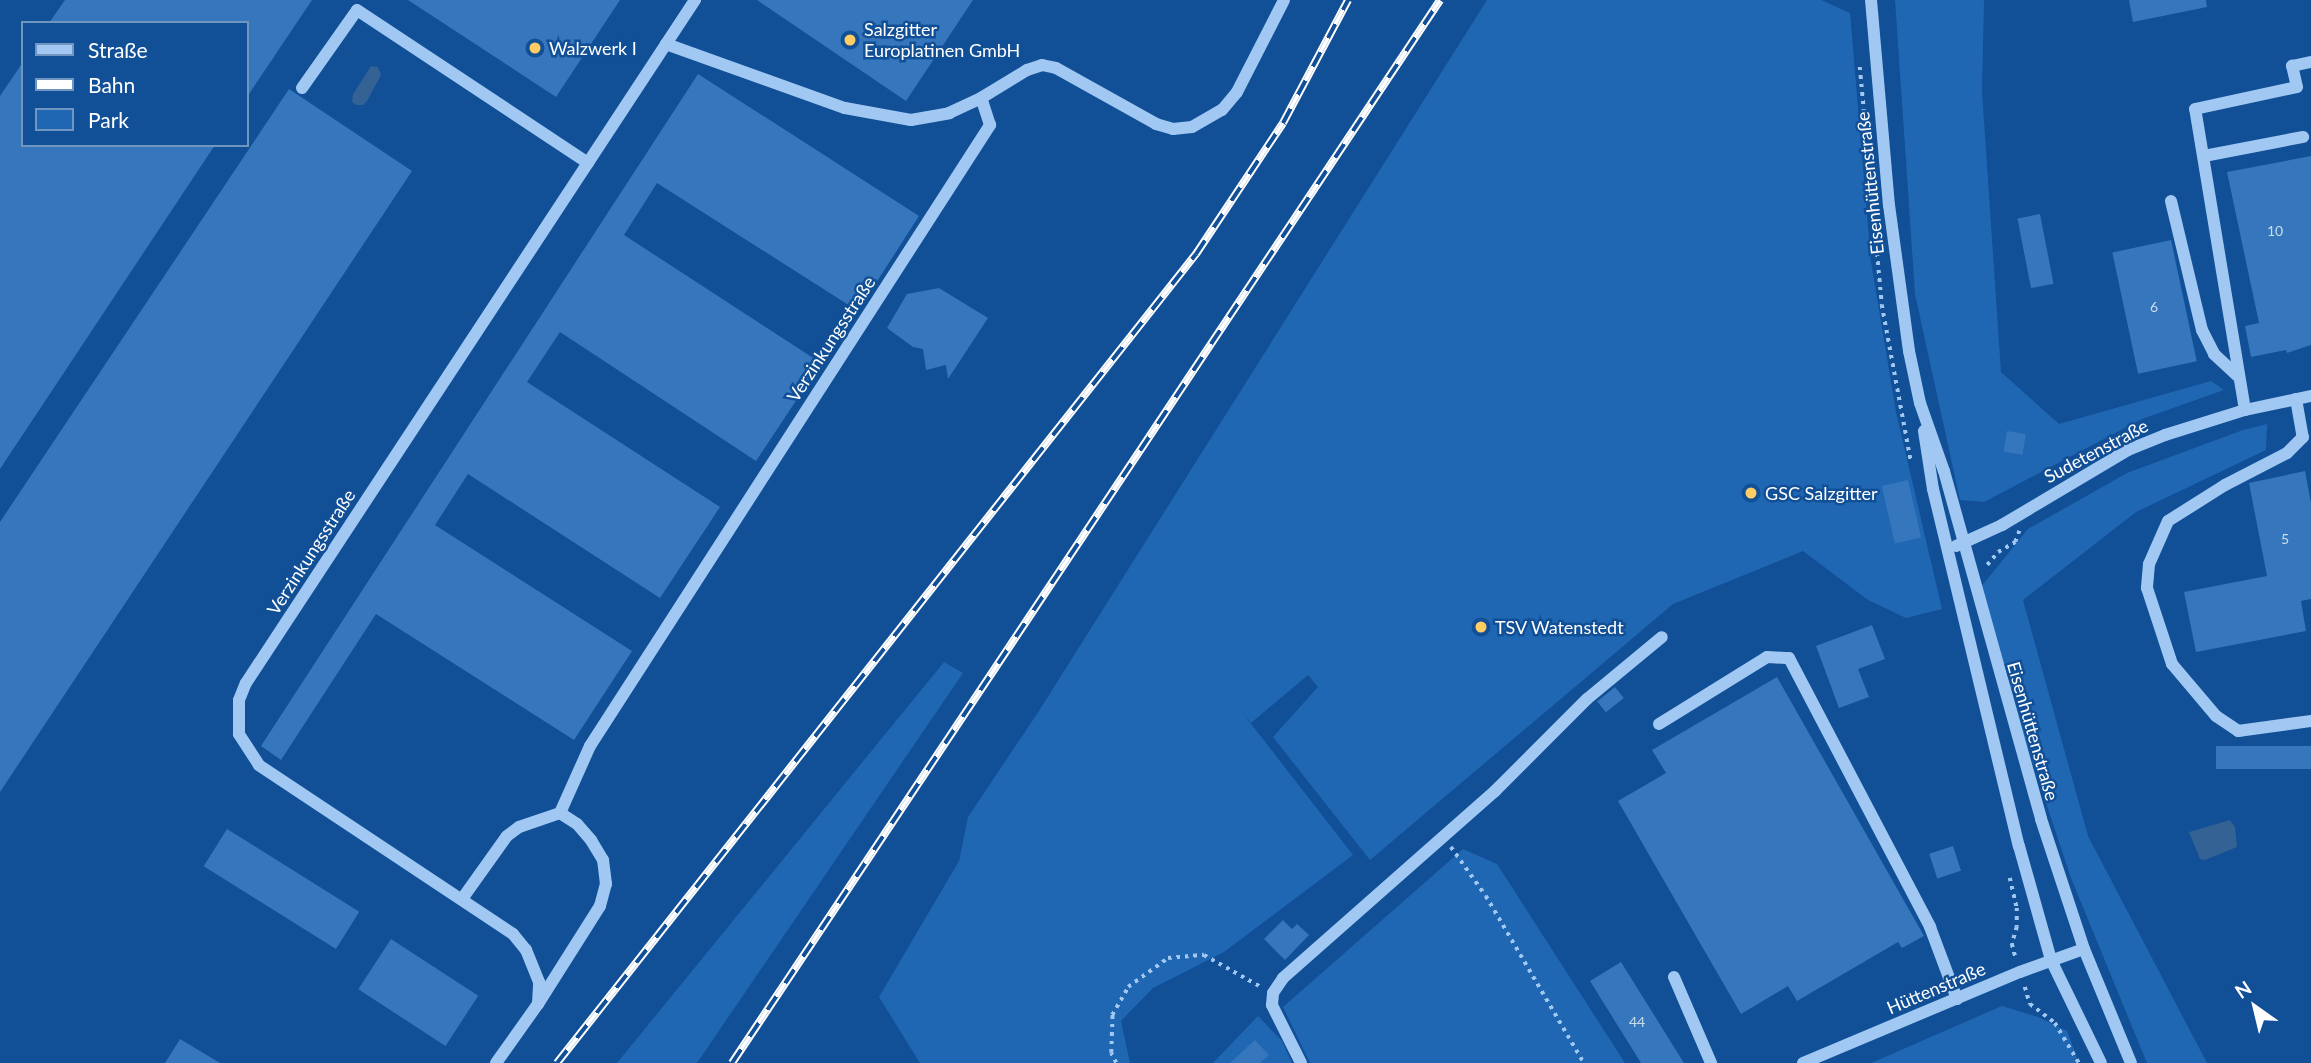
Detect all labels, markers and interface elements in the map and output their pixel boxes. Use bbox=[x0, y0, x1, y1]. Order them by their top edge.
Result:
place label: Salzgitter Europlatinen GmbH bbox=[864, 19, 1020, 61]
legend bbox=[21, 21, 248, 147]
marker: Salzgitter Europlatinen GmbH bbox=[842, 32, 858, 48]
text: Straße bbox=[88, 37, 148, 62]
place label: Walzwerk I bbox=[549, 37, 637, 59]
marker: Walzwerk I bbox=[527, 40, 543, 56]
text: Bahn bbox=[88, 72, 135, 97]
text: Park bbox=[88, 107, 129, 132]
street label: Eisenhüttenstraße bbox=[1852, 111, 1888, 255]
house number: 10 bbox=[2267, 223, 2283, 239]
street label: Verzinkungsstraße bbox=[782, 272, 880, 406]
house number: 6 bbox=[2150, 299, 2158, 315]
street label: Sudetenstraße bbox=[2040, 415, 2152, 487]
place label: GSC Salzgitter bbox=[1765, 482, 1877, 504]
street label: Verzinkungsstraße bbox=[262, 485, 360, 619]
marker: GSC Salzgitter bbox=[1743, 485, 1759, 501]
house number: 5 bbox=[2281, 531, 2289, 547]
place label: TSV Watenstedt bbox=[1495, 616, 1625, 638]
marker: TSV Watenstedt bbox=[1473, 619, 1489, 635]
street label: Eisenhüttenstraße bbox=[2003, 659, 2063, 803]
street label: Hüttenstraße bbox=[1883, 958, 1989, 1018]
north arrow bbox=[2220, 972, 2290, 1042]
text: N bbox=[2230, 976, 2255, 1003]
house number: 44 bbox=[1629, 1014, 1645, 1030]

